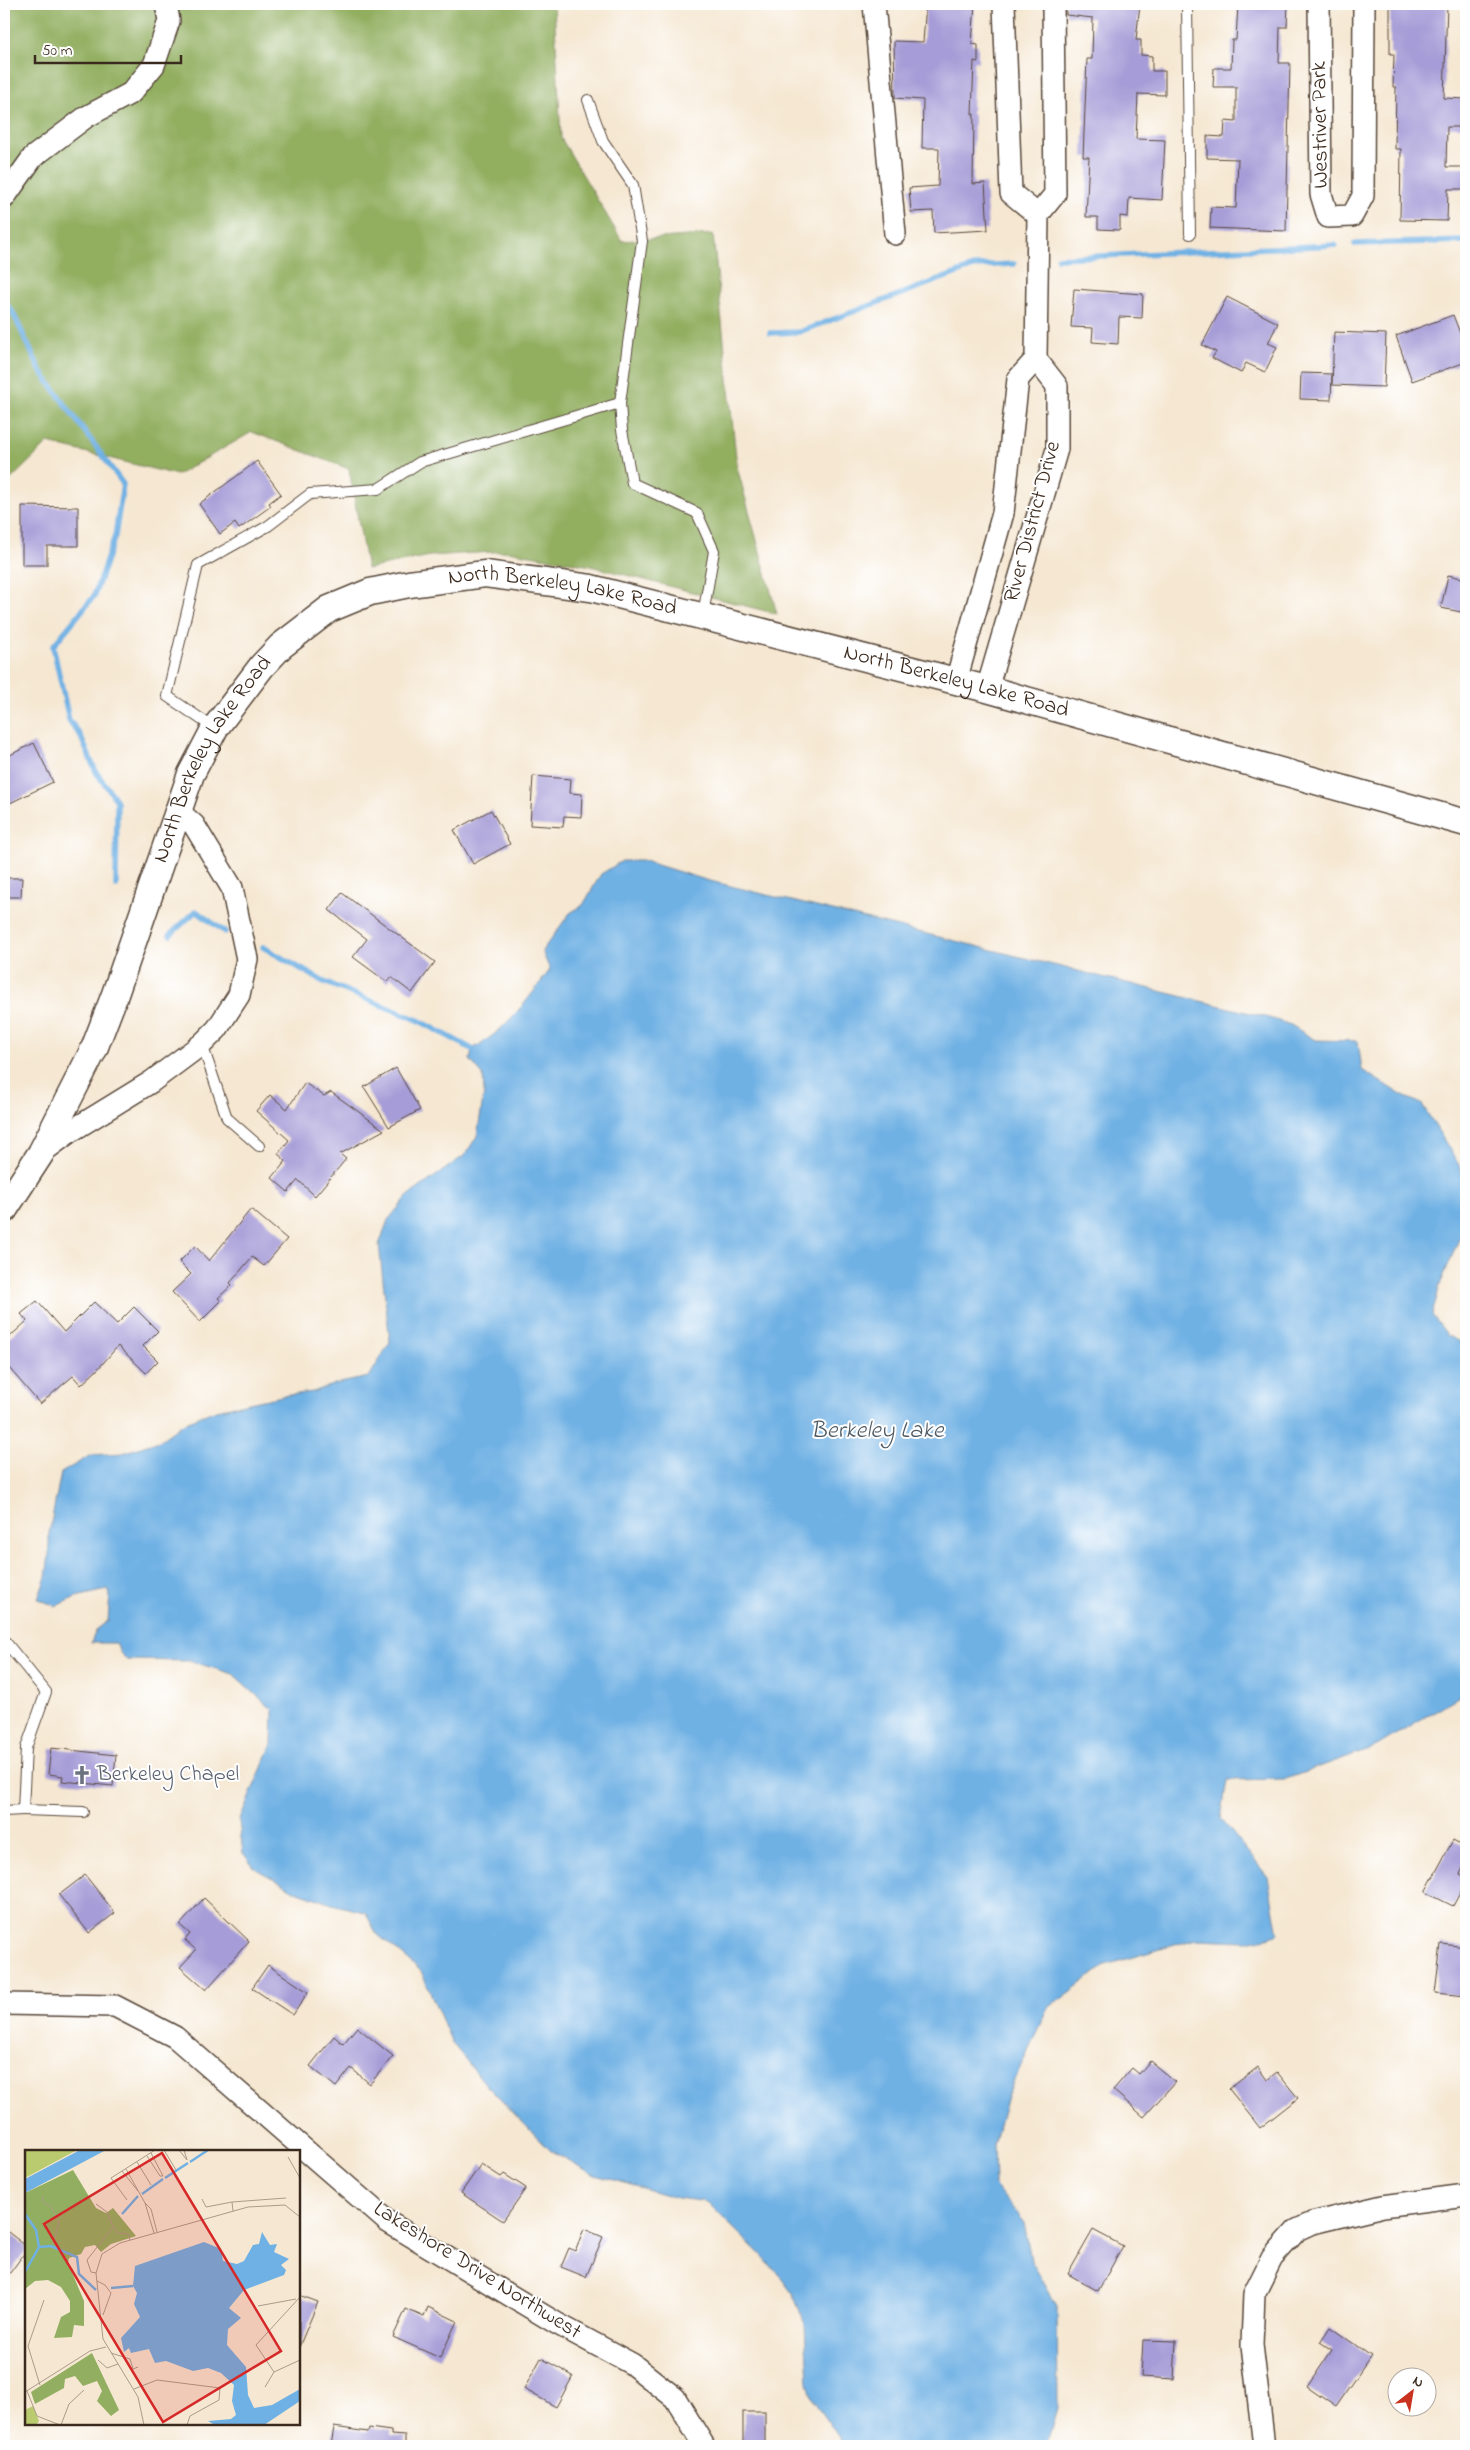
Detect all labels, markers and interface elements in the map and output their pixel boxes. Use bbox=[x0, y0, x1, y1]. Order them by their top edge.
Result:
scale bar bbox=[35, 32, 181, 64]
text: 50 m bbox=[42, 40, 73, 62]
street label: Westriver Park bbox=[1304, 61, 1338, 189]
street label: River District Drive bbox=[996, 438, 1070, 606]
street label: North Berkeley Lake Road bbox=[446, 558, 680, 625]
street label: North Berkeley Lake Road bbox=[840, 637, 1072, 727]
street label: North Berkeley Lake Road bbox=[145, 649, 280, 867]
water label: Berkeley Lake bbox=[811, 1414, 945, 1449]
place label: Berkeley Chapel bbox=[96, 1759, 239, 1792]
church icon: Berkeley Chapel bbox=[71, 1764, 93, 1786]
inset map bbox=[25, 2150, 300, 2425]
street label: Lakeshore Drive Northwest bbox=[367, 2194, 588, 2348]
north arrow bbox=[1388, 2368, 1438, 2418]
text: N bbox=[1408, 2371, 1427, 2394]

